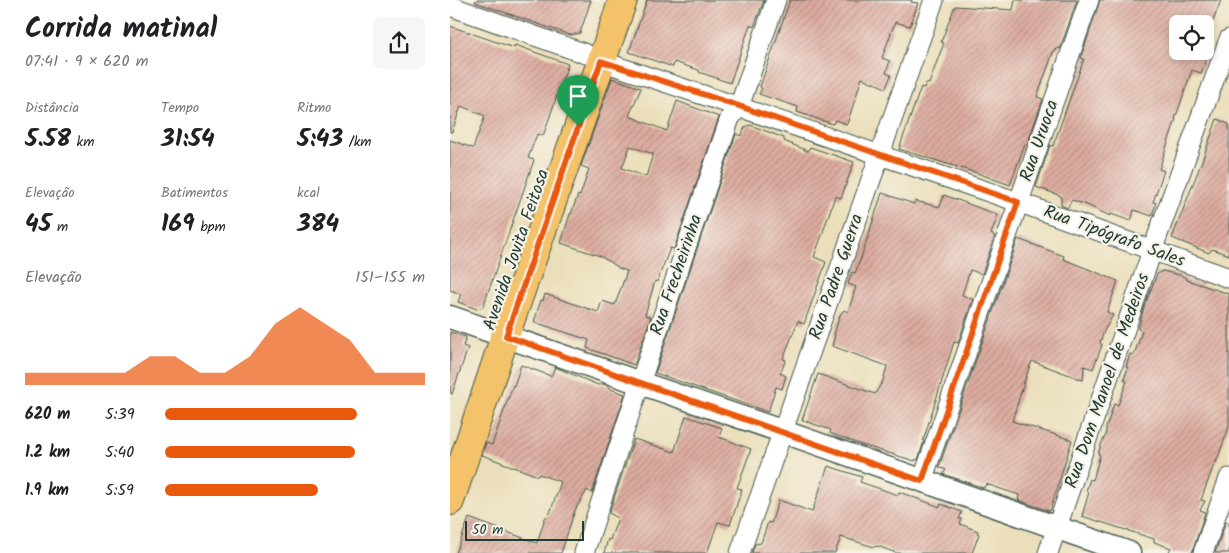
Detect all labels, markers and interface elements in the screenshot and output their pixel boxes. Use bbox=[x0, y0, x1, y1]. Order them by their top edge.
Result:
text: Corrida matinal bbox=[25, 7, 217, 52]
map controls bbox=[1169, 15, 1214, 60]
button: locate bbox=[1169, 15, 1214, 60]
button: share bbox=[373, 17, 425, 69]
text: 07:41 · 9 × 620 m bbox=[25, 49, 149, 74]
pin bbox=[557, 75, 599, 126]
icon: arrive bbox=[564, 82, 592, 110]
street label: Rua Uruoca bbox=[1012, 96, 1068, 186]
text: Distância bbox=[25, 97, 79, 119]
text: Tempo bbox=[161, 97, 199, 119]
text: Ritmo bbox=[297, 97, 331, 119]
text: 5.58 bbox=[25, 119, 71, 159]
text: 31:54 bbox=[161, 119, 215, 159]
text: 5:43 bbox=[297, 119, 343, 159]
text: km bbox=[71, 131, 94, 153]
text: /km bbox=[343, 131, 371, 153]
street label: Avenida Jovita Feitosa bbox=[476, 165, 558, 335]
text: Elevação bbox=[25, 182, 75, 204]
text: Batimentos bbox=[161, 182, 228, 204]
text: kcal bbox=[297, 182, 320, 204]
street label: Rua Tipógrafo Sales bbox=[1039, 198, 1189, 276]
text: 45 bbox=[25, 204, 51, 244]
text: 169 bbox=[161, 204, 195, 244]
text: 384 bbox=[297, 204, 339, 244]
street label: Rua Padre Guerra bbox=[802, 210, 872, 344]
street label: Rua Frecheirinha bbox=[643, 211, 711, 339]
text: m bbox=[51, 216, 68, 238]
text: bpm bbox=[195, 216, 226, 238]
text: Elevação bbox=[25, 265, 82, 290]
text: 151–155 m bbox=[355, 265, 425, 290]
street label: Rua Dom Manoel de Medeiros bbox=[1057, 269, 1159, 493]
text: 620 m bbox=[25, 402, 70, 427]
text: 5:39 bbox=[105, 402, 134, 427]
text: 1.2 km bbox=[25, 440, 70, 465]
text: 5:40 bbox=[105, 440, 134, 465]
text: 1.9 km bbox=[25, 478, 69, 503]
text: 5:59 bbox=[105, 478, 134, 503]
scale bar bbox=[465, 518, 584, 541]
text: 50 m bbox=[472, 519, 503, 541]

